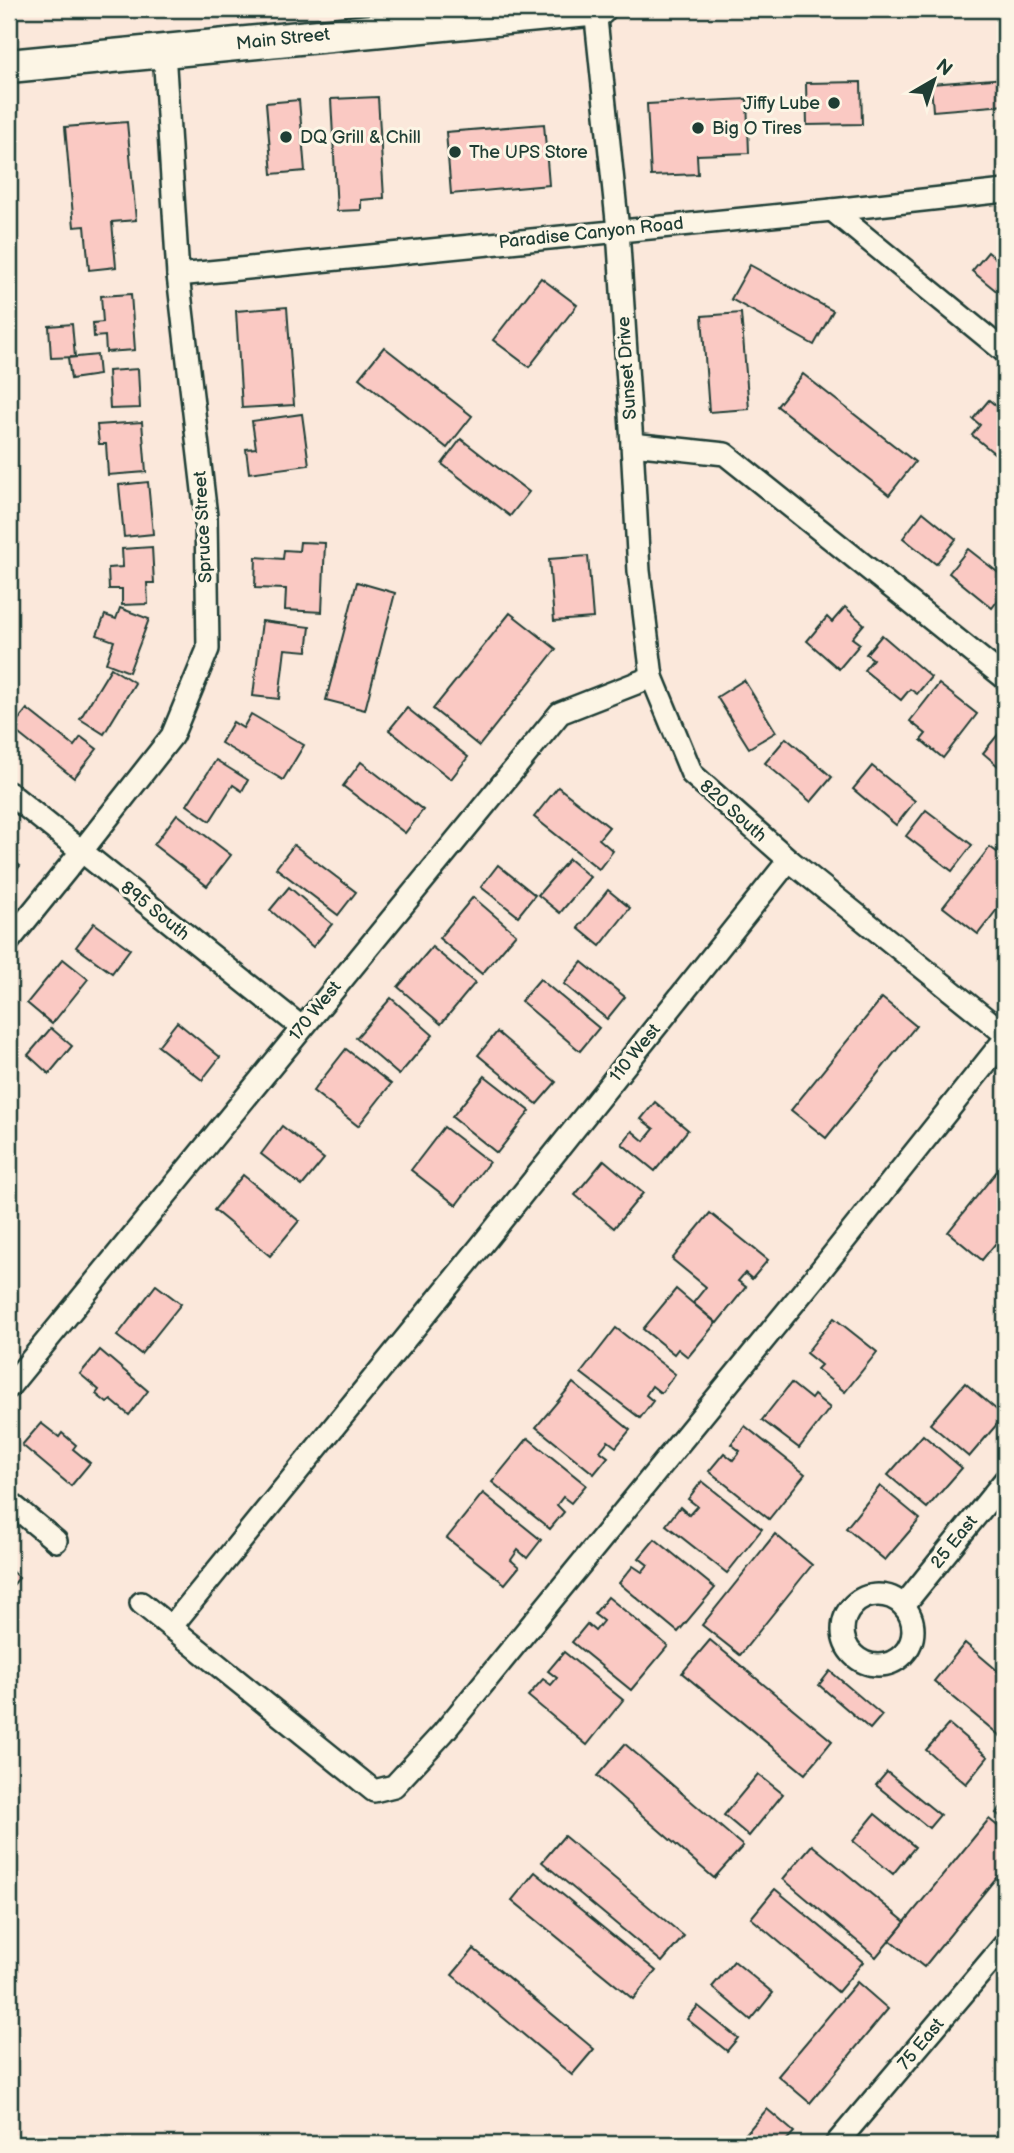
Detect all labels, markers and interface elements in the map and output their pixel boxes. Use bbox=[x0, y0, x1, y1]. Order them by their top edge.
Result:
street label: Main Street bbox=[235, 24, 331, 54]
north arrow bbox=[898, 46, 968, 116]
text: N bbox=[931, 55, 957, 81]
place label: Jiffy Lube bbox=[743, 93, 820, 114]
marker: Jiffy Lube bbox=[826, 95, 842, 111]
place label: Big O Tires bbox=[712, 118, 802, 139]
marker: Big O Tires bbox=[690, 120, 706, 136]
place label: DQ Grill & Chill bbox=[300, 127, 421, 148]
marker: DQ Grill & Chill bbox=[278, 129, 294, 145]
place label: The UPS Store bbox=[469, 142, 588, 163]
marker: The UPS Store bbox=[447, 144, 463, 160]
street label: Paradise Canyon Road bbox=[498, 213, 684, 253]
street label: Sunset Drive bbox=[613, 315, 641, 420]
street label: Spruce Street bbox=[190, 470, 216, 583]
street label: 820 South bbox=[695, 776, 771, 846]
street label: 895 South bbox=[116, 877, 194, 945]
street label: 170 West bbox=[284, 976, 346, 1045]
street label: 110 West bbox=[605, 1019, 665, 1086]
street label: 25 East bbox=[926, 1511, 982, 1573]
street label: 75 East bbox=[894, 2014, 949, 2074]

